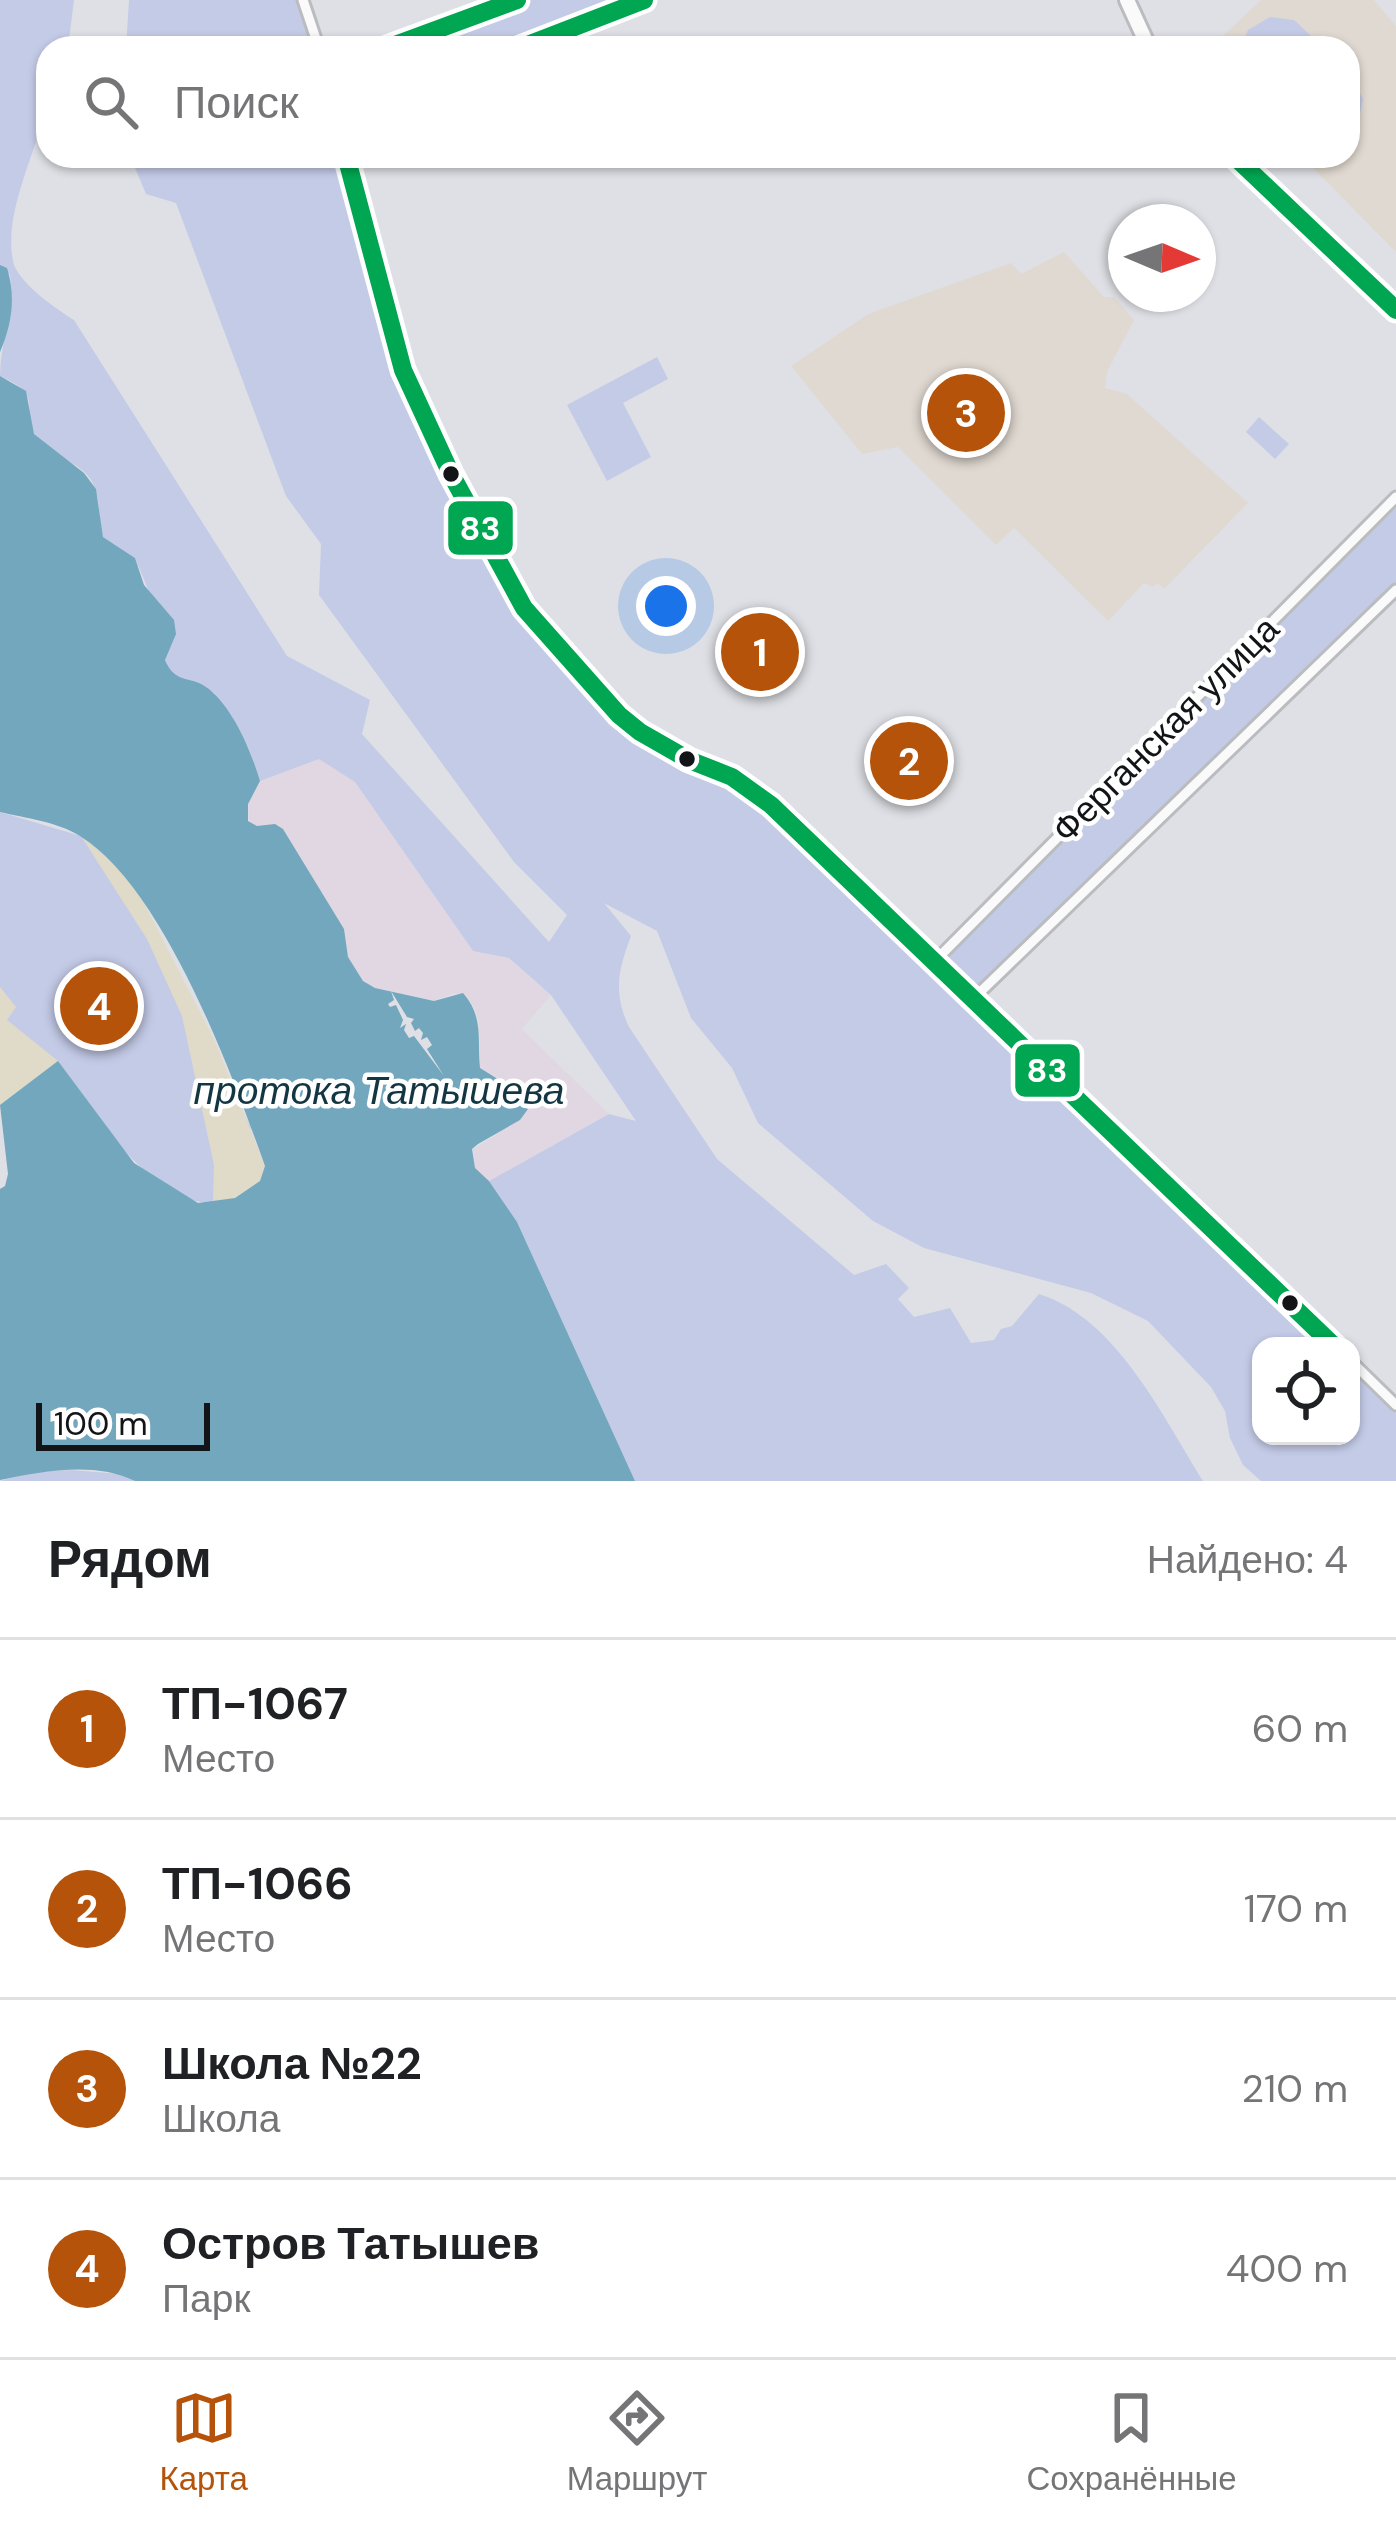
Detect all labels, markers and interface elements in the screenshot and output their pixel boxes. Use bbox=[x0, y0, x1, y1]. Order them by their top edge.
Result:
search box bbox=[36, 36, 1360, 168]
icon: search bbox=[78, 69, 144, 135]
text: Поиск bbox=[174, 73, 299, 132]
north arrow bbox=[1108, 204, 1216, 312]
pin: 3 bbox=[927, 368, 1005, 458]
unlabelled marker bbox=[440, 463, 462, 485]
line badge: 83 bbox=[446, 499, 515, 557]
text: 83 bbox=[460, 507, 500, 550]
your location bbox=[636, 576, 696, 636]
street label: Ферганская улица bbox=[1042, 605, 1290, 853]
pin: 1 bbox=[721, 607, 799, 697]
pin: 2 bbox=[870, 716, 948, 806]
unlabelled marker bbox=[676, 748, 698, 770]
pin: 4 bbox=[60, 961, 138, 1051]
line badge: 83 bbox=[1013, 1042, 1082, 1099]
text: 83 bbox=[1027, 1049, 1067, 1092]
water label: протока Татышева bbox=[194, 1065, 564, 1116]
unlabelled marker bbox=[1279, 1292, 1301, 1314]
map controls bbox=[1252, 1337, 1360, 1445]
button: locate bbox=[1252, 1337, 1360, 1445]
scale bar bbox=[36, 1397, 210, 1450]
text: 100 m bbox=[54, 1402, 148, 1445]
text: Рядом bbox=[48, 1526, 212, 1593]
text: Найдено: 4 bbox=[1147, 1534, 1348, 1585]
text: ТП-1067 bbox=[162, 1674, 348, 1733]
text: 1 bbox=[80, 1703, 94, 1754]
text: 60 m bbox=[1252, 1703, 1348, 1754]
text: Место bbox=[162, 1733, 275, 1784]
text: ТП-1066 bbox=[162, 1854, 353, 1913]
text: 2 bbox=[76, 1883, 98, 1934]
text: 170 m bbox=[1244, 1883, 1348, 1934]
text: Место bbox=[162, 1913, 275, 1964]
text: Школа №22 bbox=[162, 2034, 422, 2093]
text: 3 bbox=[75, 2063, 99, 2114]
text: 210 m bbox=[1242, 2063, 1348, 2114]
text: Школа bbox=[162, 2093, 281, 2144]
text: Остров Татышев bbox=[162, 2214, 539, 2273]
text: 4 bbox=[74, 2243, 100, 2294]
text: 400 m bbox=[1226, 2243, 1348, 2294]
text: Парк bbox=[162, 2273, 250, 2324]
tab: Карта bbox=[159, 2385, 248, 2500]
tab: Маршрут bbox=[567, 2385, 707, 2500]
tab: Сохранённые bbox=[1026, 2385, 1237, 2500]

